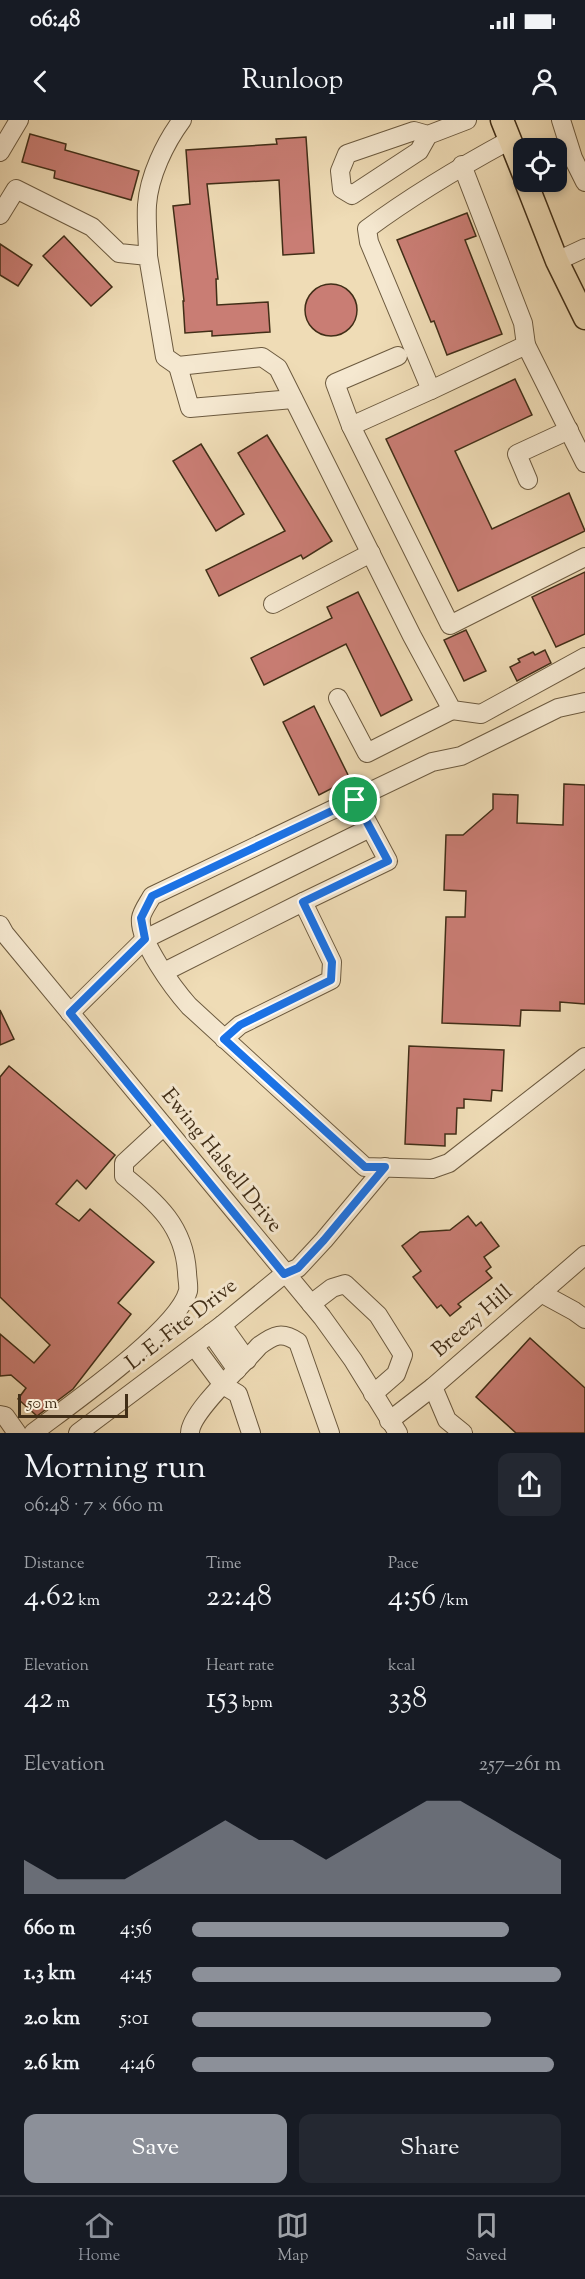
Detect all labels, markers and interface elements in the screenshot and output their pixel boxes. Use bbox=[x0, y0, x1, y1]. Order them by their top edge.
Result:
text: 06:48 bbox=[30, 5, 80, 37]
text: Runloop bbox=[242, 62, 343, 101]
icon: back bbox=[24, 65, 57, 98]
icon: person bbox=[528, 65, 561, 98]
map controls bbox=[513, 138, 567, 192]
button: locate bbox=[513, 138, 567, 192]
pin bbox=[329, 774, 380, 825]
icon: arrive bbox=[338, 783, 371, 816]
street label: Ewing Halsell Drive bbox=[153, 1082, 289, 1240]
street label: L. E. Fite Drive bbox=[120, 1272, 244, 1378]
street label: Breezy Hill bbox=[426, 1278, 520, 1365]
scale bar bbox=[18, 1391, 128, 1418]
text: 50 m bbox=[27, 1393, 58, 1416]
text: Morning run bbox=[24, 1445, 206, 1493]
button: share bbox=[498, 1453, 561, 1516]
text: 06:48 · 7 × 660 m bbox=[24, 1492, 164, 1521]
text: Distance bbox=[24, 1553, 84, 1576]
text: Time bbox=[206, 1553, 242, 1576]
text: Pace bbox=[388, 1553, 419, 1576]
text: 4.62 bbox=[24, 1576, 75, 1619]
text: 22:48 bbox=[206, 1576, 272, 1619]
text: 4:56 bbox=[388, 1576, 436, 1619]
text: km bbox=[75, 1590, 100, 1613]
text: /km bbox=[436, 1590, 468, 1613]
text: Elevation bbox=[24, 1655, 89, 1678]
text: Heart rate bbox=[206, 1655, 274, 1678]
text: kcal bbox=[388, 1655, 416, 1678]
text: 42 bbox=[24, 1678, 53, 1721]
text: 153 bbox=[206, 1678, 239, 1721]
text: 338 bbox=[388, 1678, 427, 1721]
text: m bbox=[53, 1692, 70, 1715]
text: bpm bbox=[239, 1692, 273, 1715]
text: Elevation bbox=[24, 1751, 105, 1780]
text: 257–261 m bbox=[479, 1751, 561, 1780]
text: 660 m bbox=[24, 1915, 75, 1944]
text: 4:56 bbox=[120, 1915, 152, 1944]
text: 1.3 km bbox=[24, 1960, 76, 1989]
text: 4:45 bbox=[120, 1960, 152, 1989]
text: 2.0 km bbox=[24, 2005, 80, 2034]
text: 5:01 bbox=[120, 2005, 149, 2034]
text: 2.6 km bbox=[24, 2050, 80, 2079]
text: 4:46 bbox=[120, 2050, 155, 2079]
button: Save bbox=[24, 2114, 287, 2183]
button: Share bbox=[299, 2114, 561, 2183]
tab: Home bbox=[78, 2209, 120, 2268]
tab: Map bbox=[276, 2209, 309, 2268]
tab: Saved bbox=[466, 2209, 507, 2268]

